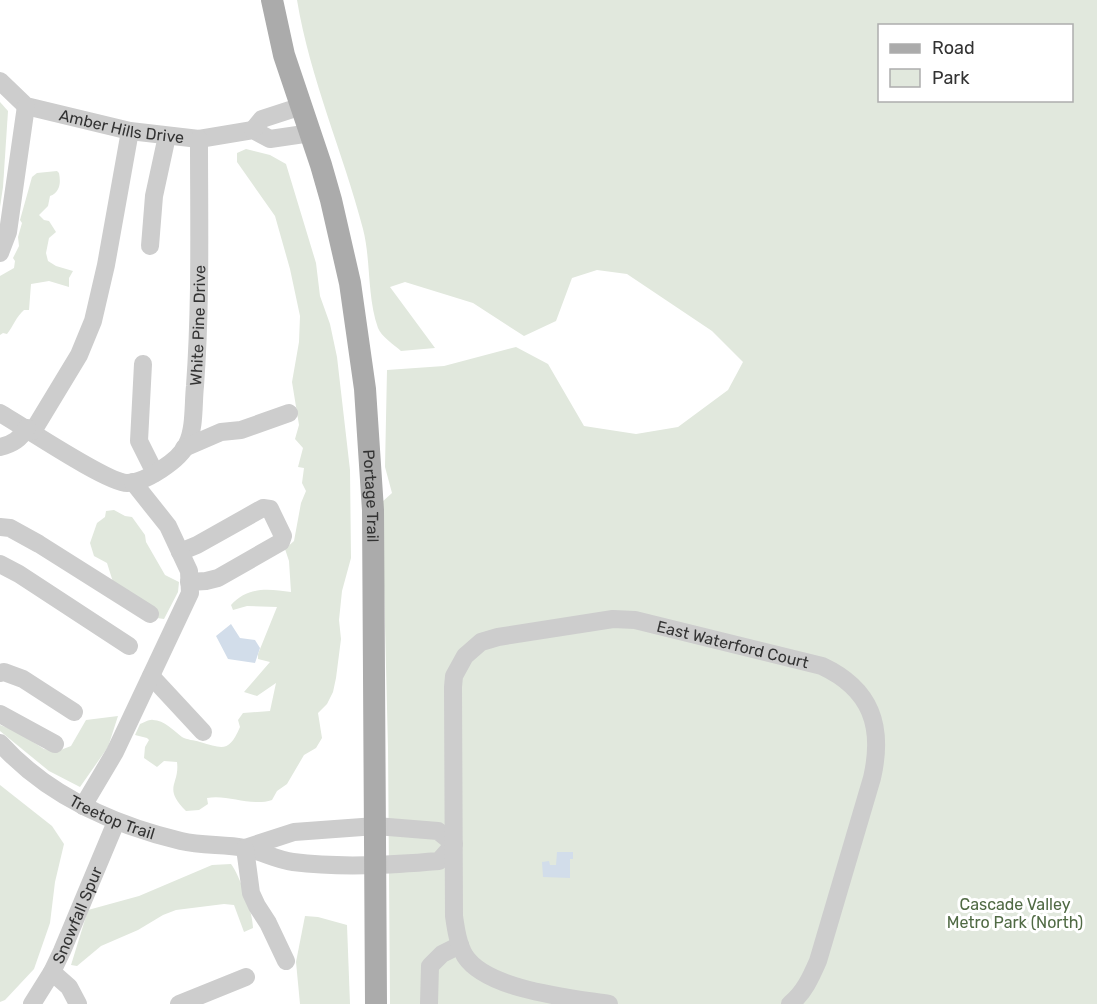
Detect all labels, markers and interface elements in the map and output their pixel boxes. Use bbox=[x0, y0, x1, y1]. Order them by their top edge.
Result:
legend bbox=[878, 24, 1073, 102]
text: Road bbox=[932, 37, 975, 59]
text: Park bbox=[932, 67, 970, 89]
street label: Amber Hills Drive bbox=[57, 105, 185, 147]
street label: White Pine Drive bbox=[186, 265, 209, 386]
street label: Portage Trail bbox=[359, 449, 382, 542]
street label: East Waterford Court bbox=[655, 617, 811, 672]
street label: Treetop Trail bbox=[66, 791, 157, 843]
street label: Snowfall Spur bbox=[48, 864, 106, 967]
park label: Cascade Valley Metro Park (North) bbox=[947, 895, 1083, 932]

